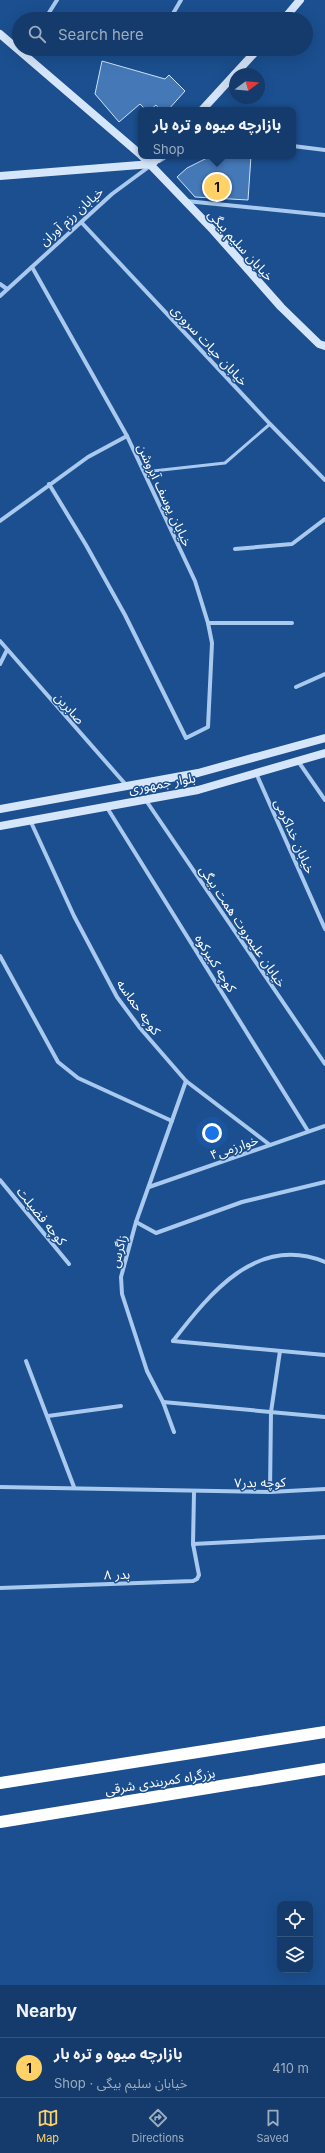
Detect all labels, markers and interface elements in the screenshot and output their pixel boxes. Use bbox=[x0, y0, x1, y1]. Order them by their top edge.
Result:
search box bbox=[12, 12, 313, 56]
icon: search bbox=[26, 23, 48, 45]
text: Search here bbox=[58, 25, 144, 44]
north arrow bbox=[229, 68, 265, 104]
popup bbox=[138, 107, 296, 159]
text: بازارچه میوه و تره بار bbox=[153, 115, 281, 134]
text: Shop bbox=[153, 141, 185, 157]
pin: 1 bbox=[204, 172, 230, 202]
street label: خیابان رزم آوران bbox=[36, 183, 108, 250]
street label: خیابان سلیم بیگی bbox=[203, 206, 277, 286]
street label: خیابان حیات سروری bbox=[168, 301, 252, 390]
street label: خیابان یوسف آبروشن bbox=[133, 441, 196, 550]
street label: صابرین bbox=[51, 689, 89, 728]
street label: بلوار جمهوری bbox=[127, 769, 197, 798]
street label: خیابان خداکرمی bbox=[270, 796, 319, 877]
street label: خیابان علیمروت همت بیگی bbox=[195, 862, 290, 991]
street label: کوچه کبیرکوه bbox=[190, 931, 240, 996]
street label: کوچه حماسه bbox=[112, 976, 165, 1040]
your location bbox=[202, 1123, 222, 1143]
street label: خوارزمی۴ bbox=[208, 1131, 261, 1164]
street label: کوچه فضیلت bbox=[12, 1184, 71, 1250]
street label: زاگرس bbox=[106, 1233, 131, 1269]
street label: کوچه بدر۷ bbox=[234, 1474, 287, 1492]
street label: بدر ۸ bbox=[104, 1566, 130, 1582]
street label: بزرگراه کمربندی شرقی bbox=[104, 1764, 216, 1799]
map controls bbox=[277, 1901, 313, 1973]
button: locate bbox=[277, 1901, 313, 1937]
button: layers bbox=[277, 1937, 313, 1973]
text: Nearby bbox=[16, 2001, 77, 2021]
text: بازارچه میوه و تره بار bbox=[54, 2044, 182, 2063]
text: 1 bbox=[26, 2060, 32, 2076]
text: 410 m bbox=[272, 2060, 309, 2076]
text: Shop · خیابان سلیم بیگی bbox=[54, 2075, 187, 2091]
tab: Map bbox=[36, 2107, 59, 2145]
tab: Directions bbox=[132, 2107, 184, 2145]
tab: Saved bbox=[257, 2107, 289, 2145]

